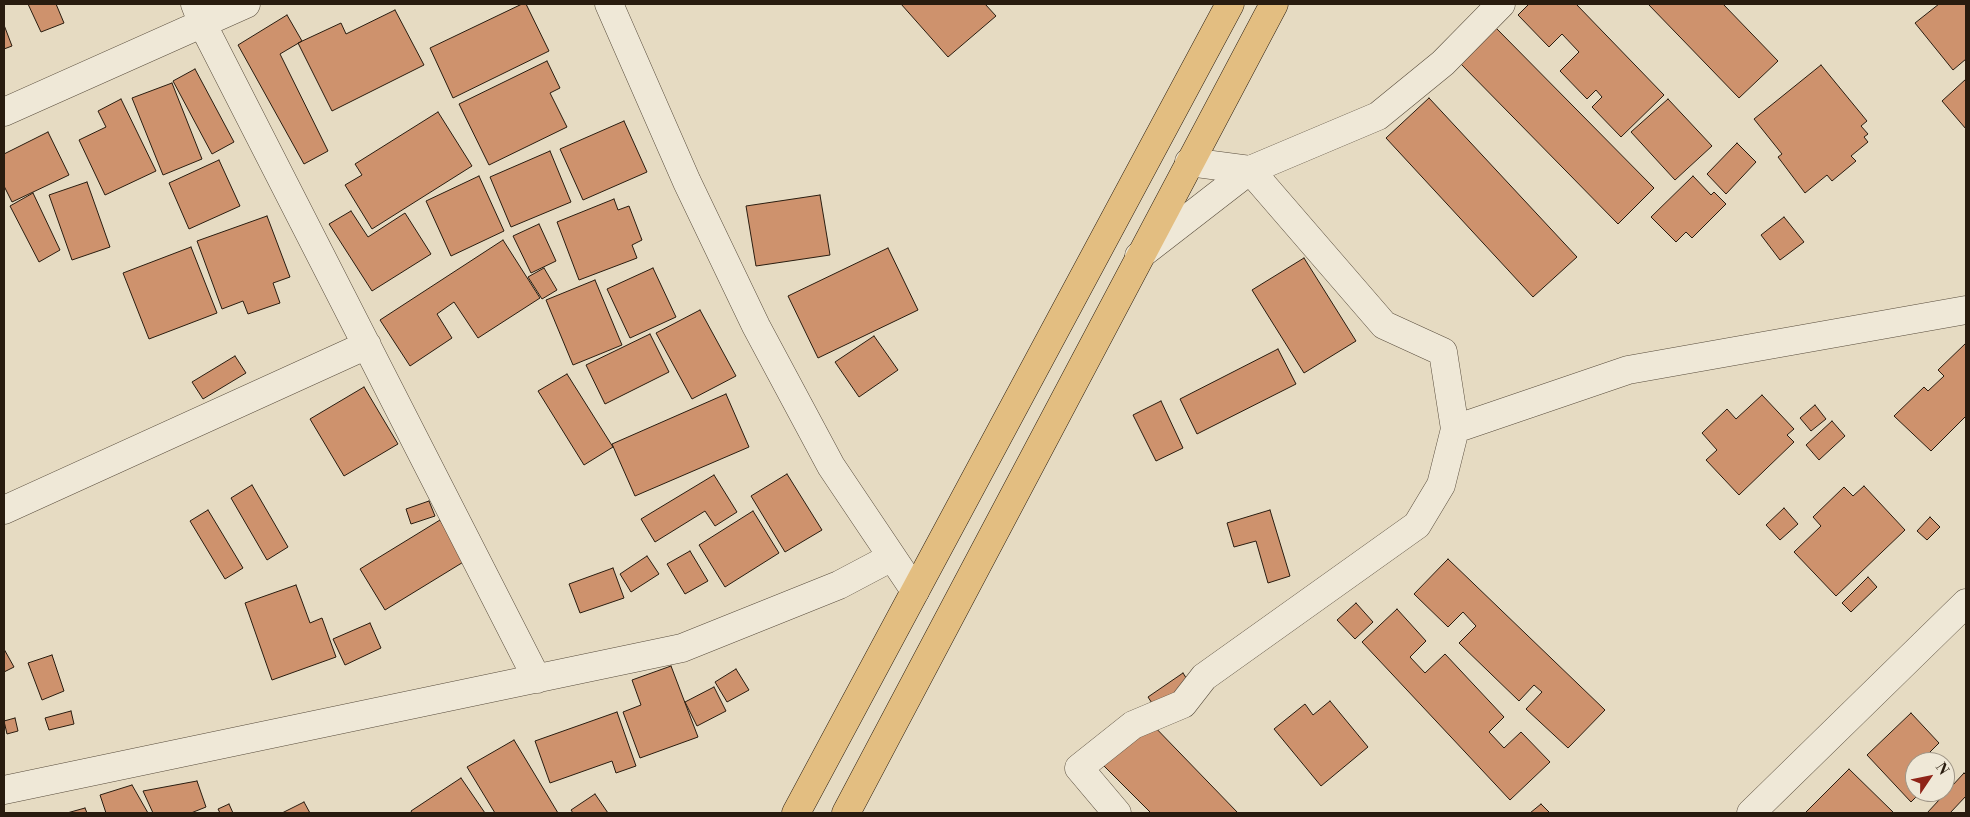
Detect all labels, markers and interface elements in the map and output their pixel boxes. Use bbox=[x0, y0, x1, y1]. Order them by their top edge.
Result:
north arrow bbox=[1905, 752, 1955, 802]
text: N bbox=[1931, 760, 1952, 779]

